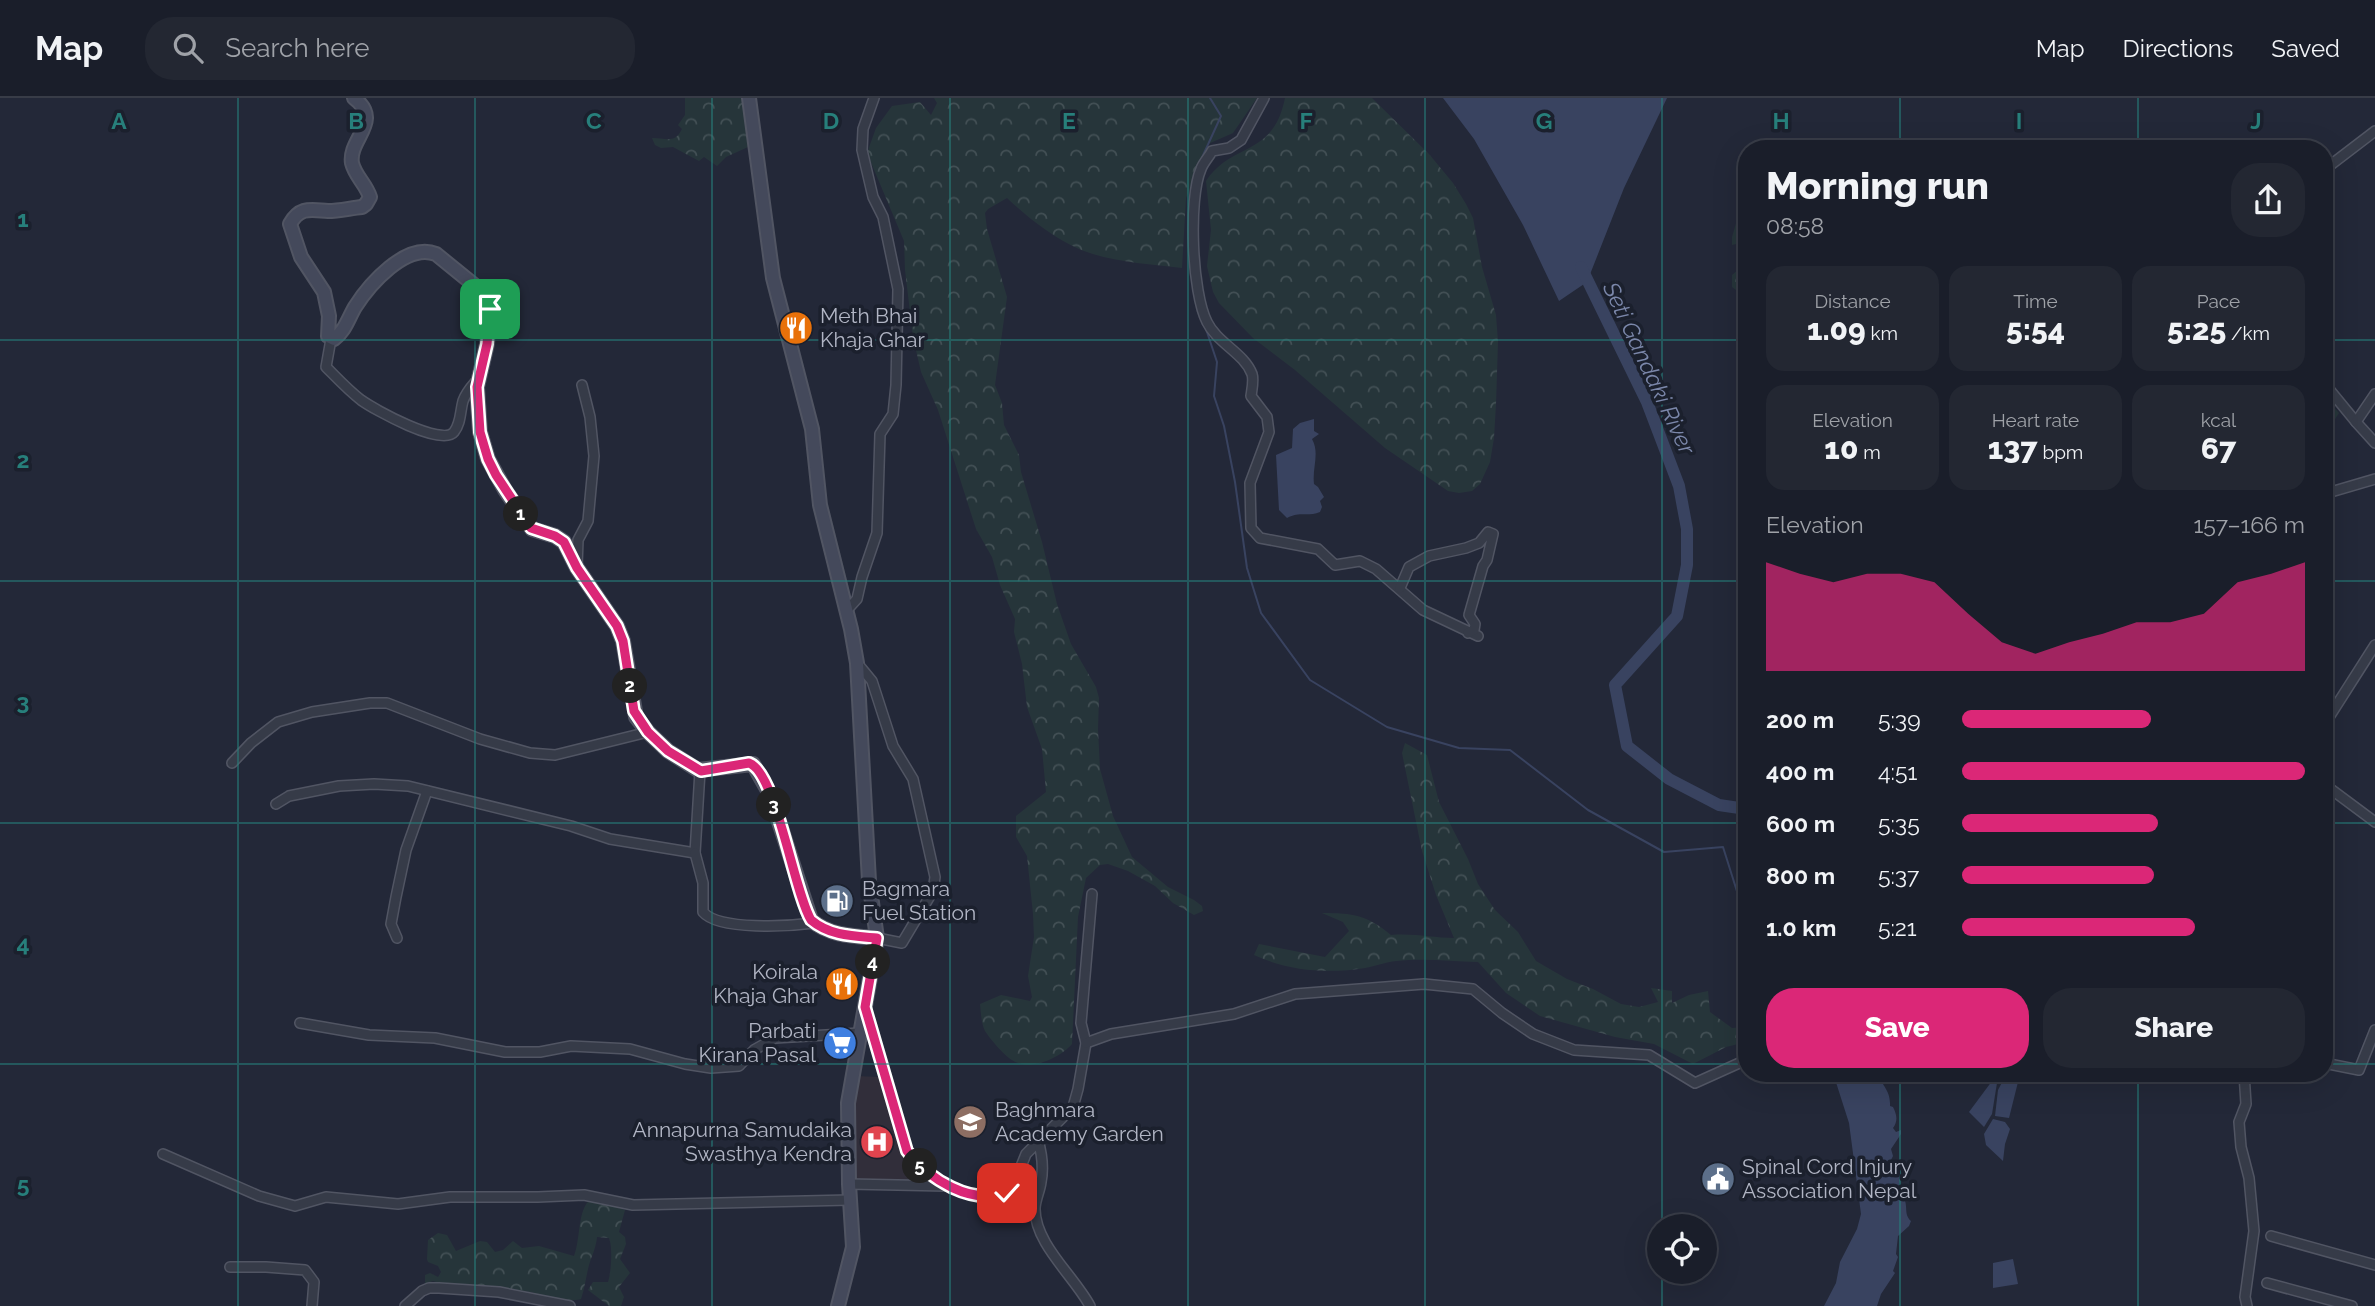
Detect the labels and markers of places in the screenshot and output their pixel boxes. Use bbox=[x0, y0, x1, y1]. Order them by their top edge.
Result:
pin bbox=[460, 279, 520, 339]
place label: Meth Bhai Khaja Ghar bbox=[820, 303, 925, 352]
restaurant icon: Meth Bhai Khaja Ghar bbox=[777, 309, 815, 347]
pin: 1 bbox=[504, 496, 538, 532]
pin: 2 bbox=[612, 668, 648, 704]
pin: 3 bbox=[756, 788, 792, 822]
place label: Bagmara Fuel Station bbox=[862, 876, 976, 925]
fuel station icon: Bagmara Fuel Station bbox=[818, 882, 856, 920]
pin: 4 bbox=[856, 944, 890, 980]
place label: Koirala Khaja Ghar bbox=[713, 959, 819, 1008]
restaurant icon: Koirala Khaja Ghar bbox=[823, 965, 861, 1003]
place label: Parbati Kirana Pasal bbox=[698, 1018, 816, 1067]
supermarket icon: Parbati Kirana Pasal bbox=[821, 1024, 859, 1062]
place label: Baghmara Academy Garden bbox=[995, 1097, 1164, 1146]
school or university icon: Baghmara Academy Garden bbox=[951, 1103, 989, 1141]
place label: Annapurna Samudaika Swasthya Kendra bbox=[632, 1117, 852, 1166]
hospital icon: Annapurna Samudaika Swasthya Kendra bbox=[858, 1123, 896, 1161]
pin: 5 bbox=[902, 1148, 937, 1184]
place label: Spinal Cord Injury Association Nepal bbox=[1742, 1154, 1917, 1203]
public building icon: Spinal Cord Injury Association Nepal bbox=[1699, 1160, 1737, 1198]
pin bbox=[977, 1163, 1037, 1223]

